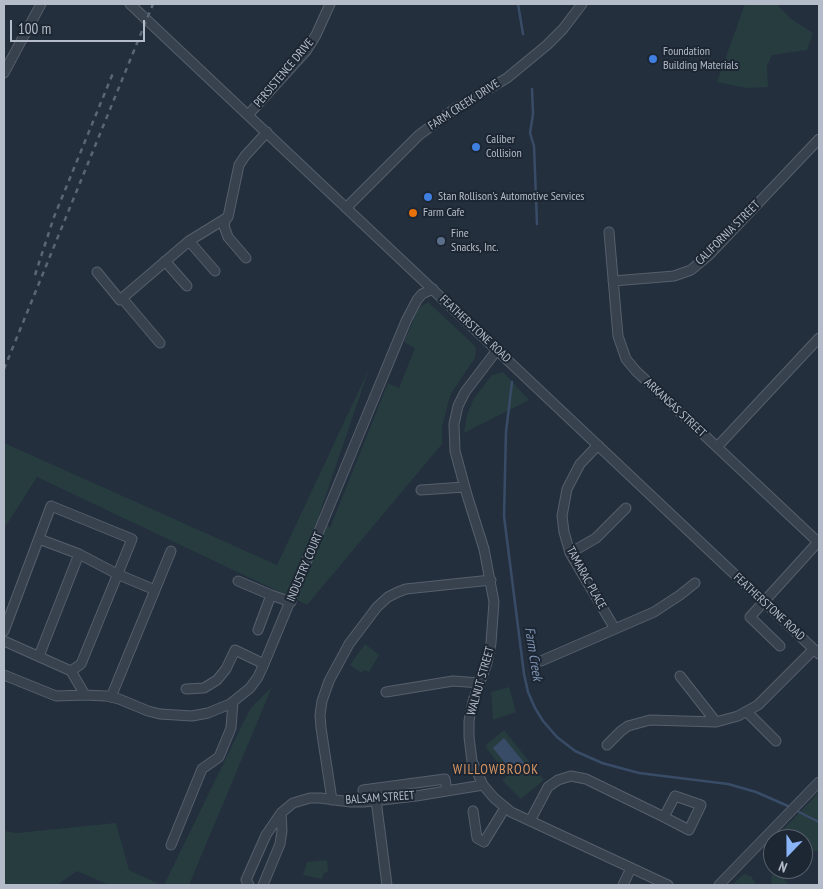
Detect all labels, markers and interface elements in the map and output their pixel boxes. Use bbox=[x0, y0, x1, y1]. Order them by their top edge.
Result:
scale bar bbox=[12, 10, 148, 42]
text: 100 m bbox=[18, 19, 51, 38]
street label: PERSISTENCE DRIVE bbox=[251, 36, 317, 110]
place label: Foundation Building Materials bbox=[663, 45, 738, 73]
marker: Foundation Building Materials bbox=[647, 53, 659, 65]
street label: FARM CREEK DRIVE bbox=[426, 77, 502, 133]
place label: Caliber Collision bbox=[486, 133, 522, 161]
marker: Caliber Collision bbox=[470, 141, 482, 153]
place label: Stan Rollison's Automotive Services bbox=[438, 190, 584, 204]
marker: Stan Rollison's Automotive Services bbox=[422, 191, 434, 203]
street label: CALIFORNIA STREET bbox=[693, 198, 763, 268]
place label: Farm Cafe bbox=[423, 206, 464, 220]
marker: Farm Cafe bbox=[407, 207, 419, 219]
place label: Fine Snacks, Inc. bbox=[451, 227, 498, 255]
marker: Fine Snacks, Inc. bbox=[435, 235, 447, 247]
street label: FEATHERSTONE ROAD bbox=[436, 292, 514, 366]
street label: ARKANSAS STREET bbox=[641, 376, 709, 440]
street label: INDUSTRY COURT bbox=[284, 530, 326, 604]
street label: TAMARAC PLACE bbox=[563, 544, 609, 612]
street label: FEATHERSTONE ROAD bbox=[730, 570, 808, 644]
water label: Farm Creek bbox=[520, 626, 546, 682]
street label: WALNUT STREET bbox=[464, 645, 498, 717]
district label: WILLOWBROOK bbox=[451, 762, 541, 778]
street label: BALSAM STREET bbox=[345, 788, 415, 808]
north arrow bbox=[763, 829, 813, 879]
text: N bbox=[776, 857, 790, 877]

